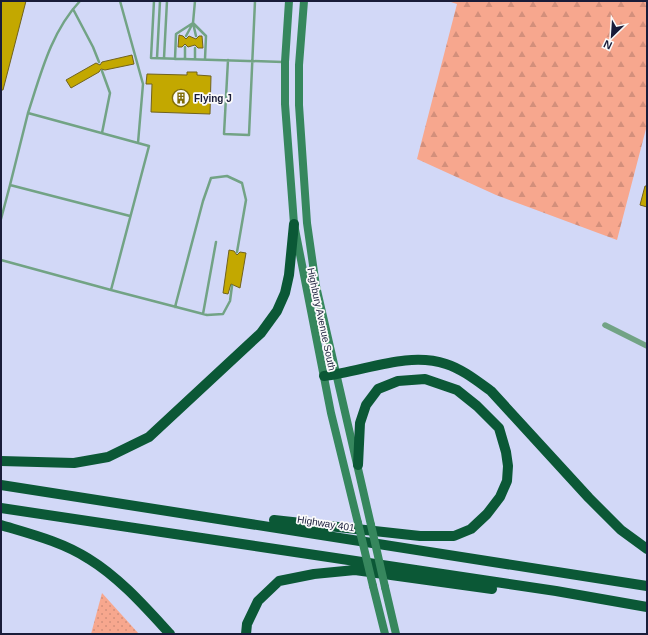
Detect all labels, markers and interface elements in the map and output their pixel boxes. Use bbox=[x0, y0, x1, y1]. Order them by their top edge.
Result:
north arrow bbox=[592, 16, 632, 56]
text: N bbox=[602, 38, 614, 52]
building icon: Flying J bbox=[171, 88, 191, 108]
place label: Flying J bbox=[194, 93, 232, 104]
street label: Highbury Avenue South bbox=[305, 267, 338, 372]
street label: Highway 401 bbox=[297, 514, 356, 534]

